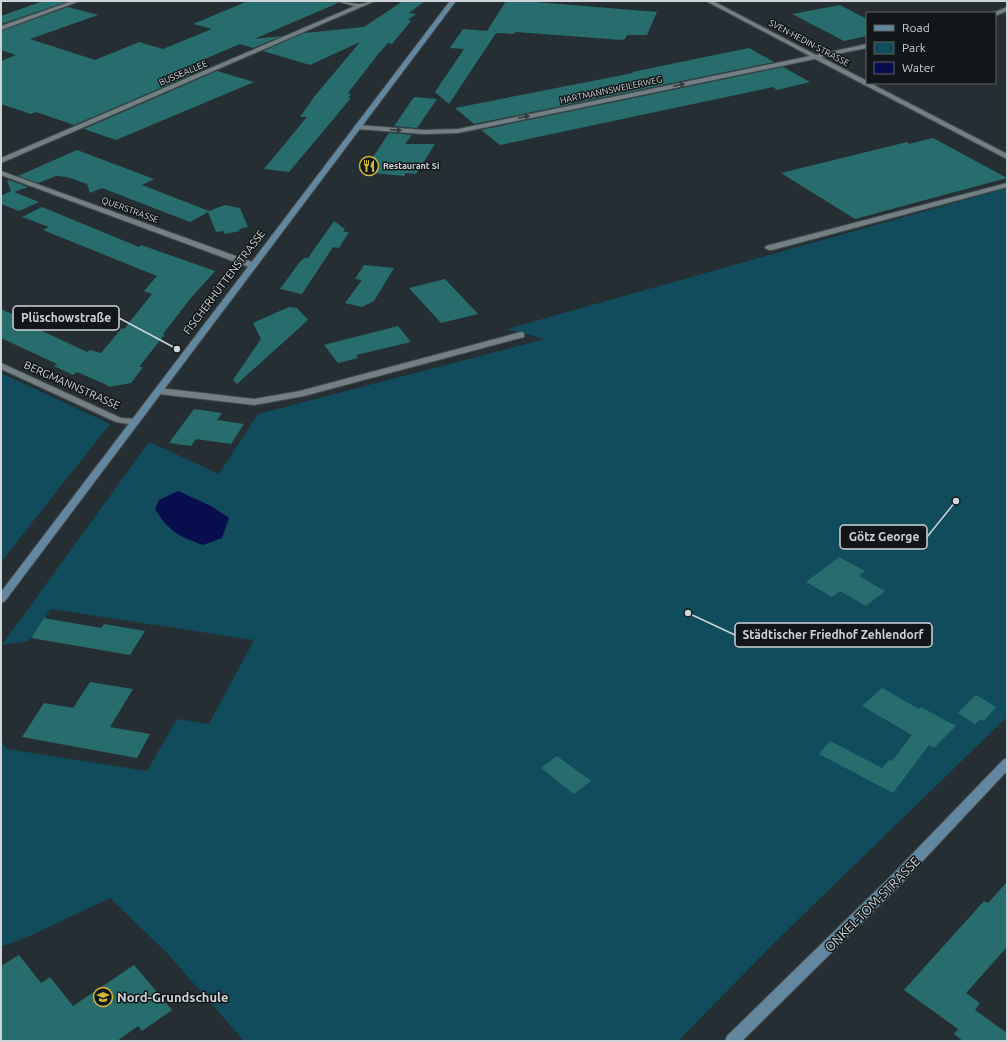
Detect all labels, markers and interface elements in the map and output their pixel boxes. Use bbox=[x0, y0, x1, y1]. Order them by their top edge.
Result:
legend bbox=[866, 12, 996, 84]
street label: SVEN-HEDIN-STRASSE bbox=[767, 18, 851, 68]
text: Road bbox=[902, 21, 930, 34]
text: Park bbox=[902, 41, 926, 54]
street label: BUSSEALLEE bbox=[157, 58, 209, 88]
text: Water bbox=[902, 61, 935, 74]
street label: HARTMANNSWEILERWEG bbox=[559, 74, 663, 106]
one-way arrow bbox=[673, 82, 685, 88]
one-way arrow bbox=[518, 114, 530, 120]
one-way arrow bbox=[390, 126, 402, 133]
restaurant icon: Restaurant Si bbox=[358, 155, 380, 177]
place label: Restaurant Si bbox=[383, 161, 439, 171]
street label: QUERSTRASSE bbox=[100, 195, 160, 225]
street label: FISCHERHÜTTENSTRASSE bbox=[181, 227, 267, 337]
callout: Plüschowstraße bbox=[13, 306, 119, 330]
text: Plüschowstraße bbox=[21, 311, 111, 324]
street label: BERGMANNSTRASSE bbox=[22, 358, 122, 412]
callout: Götz George bbox=[840, 525, 927, 549]
text: Götz George bbox=[849, 530, 919, 543]
callout: Städtischer Friedhof Zehlendorf bbox=[735, 623, 932, 647]
text: Städtischer Friedhof Zehlendorf bbox=[742, 628, 925, 641]
street label: ONKEL-TOM-STRASSE bbox=[822, 854, 922, 954]
school or university icon: Nord-Grundschule bbox=[92, 986, 114, 1008]
place label: Nord-Grundschule bbox=[117, 990, 229, 1004]

